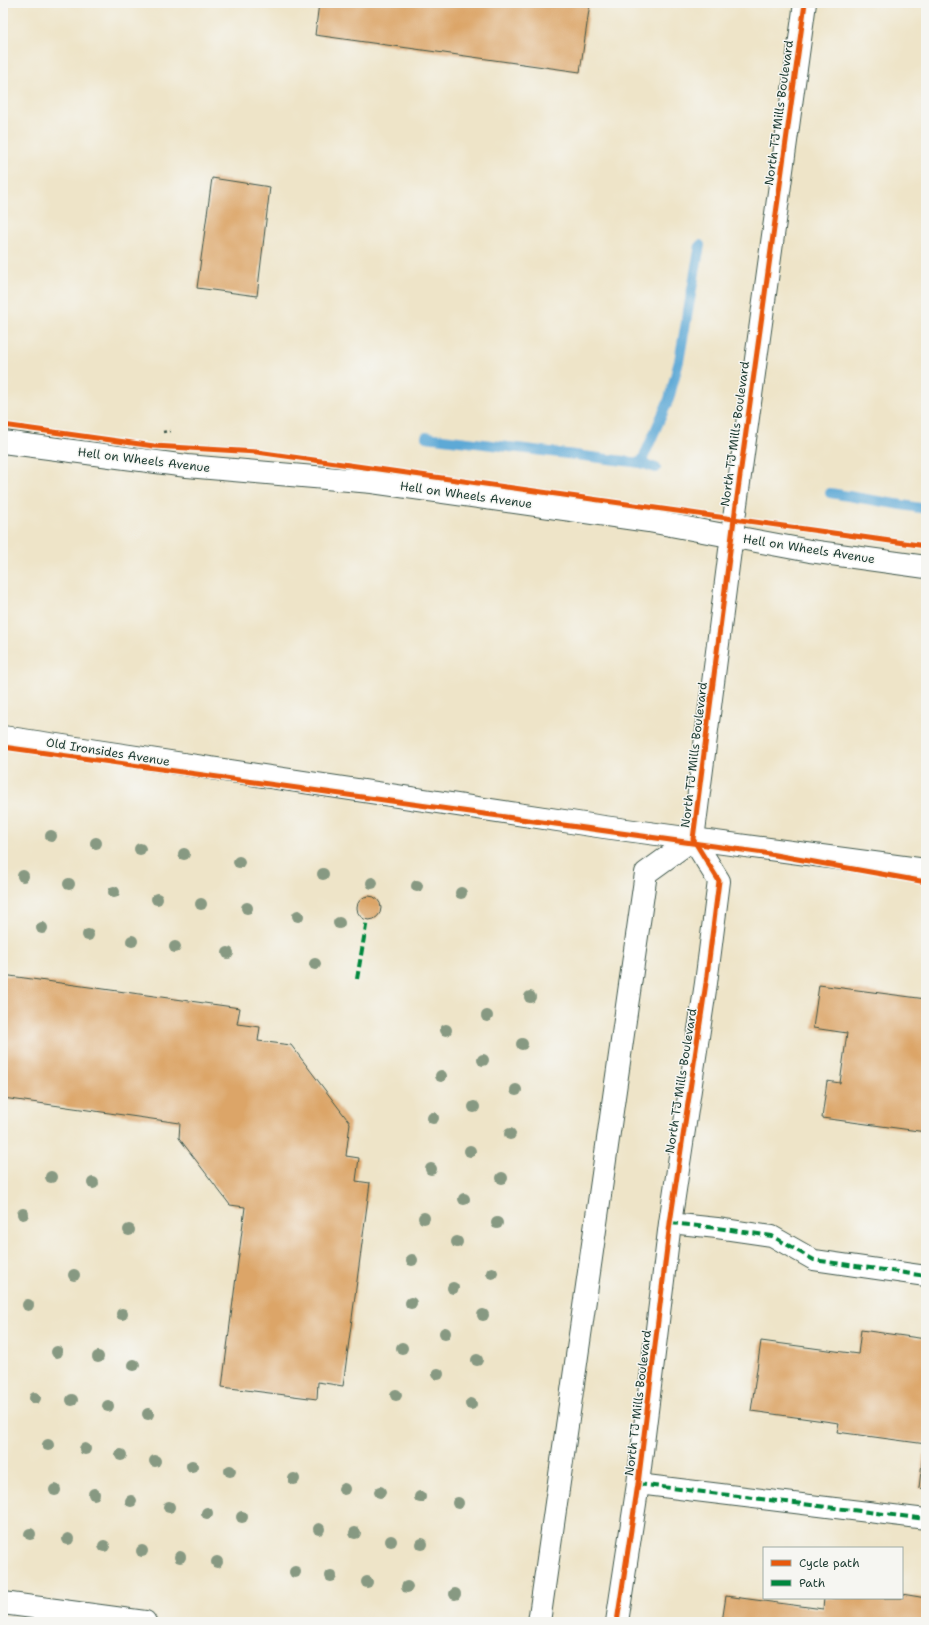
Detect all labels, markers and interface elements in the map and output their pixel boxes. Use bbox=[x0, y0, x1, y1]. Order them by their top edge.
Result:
street label: North TJ Mills Boulevard bbox=[761, 39, 797, 187]
street label: North TJ Mills Boulevard bbox=[717, 360, 753, 508]
street label: Hell on Wheels Avenue bbox=[77, 444, 211, 476]
street label: Hell on Wheels Avenue bbox=[399, 478, 533, 512]
street label: Hell on Wheels Avenue bbox=[742, 531, 876, 567]
street label: North TJ Mills Boulevard bbox=[677, 681, 711, 829]
street label: Old Ironsides Avenue bbox=[45, 734, 171, 770]
street label: North TJ Mills Boulevard bbox=[662, 1007, 700, 1155]
street label: North TJ Mills Boulevard bbox=[621, 1329, 655, 1477]
legend bbox=[763, 1547, 903, 1599]
text: Cycle path bbox=[799, 1555, 860, 1571]
text: Path bbox=[799, 1575, 825, 1591]

